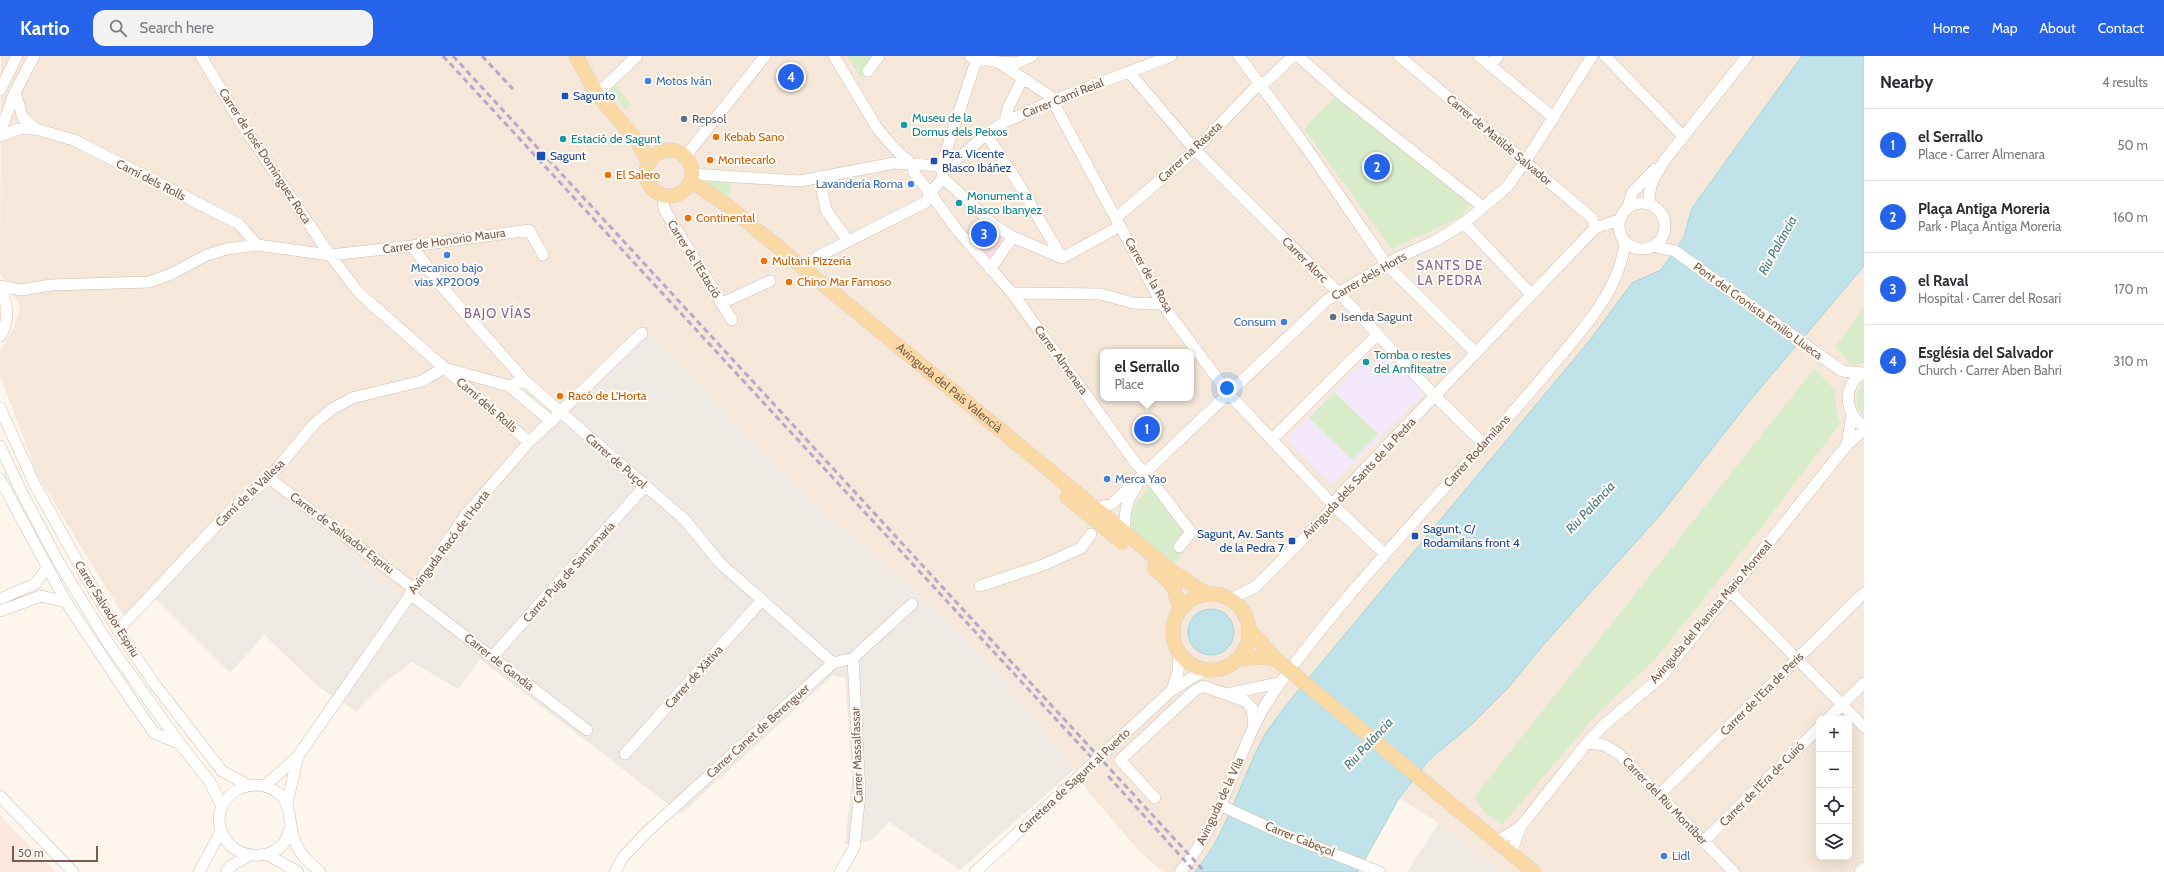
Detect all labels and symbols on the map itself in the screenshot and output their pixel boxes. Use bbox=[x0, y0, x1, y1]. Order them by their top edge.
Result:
pin: 4 bbox=[778, 62, 804, 92]
place label: Motos Iván bbox=[656, 73, 712, 88]
street label: Carrer Camí Reial bbox=[1020, 74, 1106, 121]
marker: Motos Iván bbox=[643, 76, 653, 86]
street label: Carrer de José Domínguez Roca bbox=[216, 85, 315, 227]
place label: Sagunto bbox=[573, 88, 616, 103]
marker: Sagunto bbox=[560, 91, 570, 101]
street label: Carrer de Matilde Salvador bbox=[1444, 91, 1555, 188]
place label: Museu de la Domus dels Peixos bbox=[912, 110, 1008, 139]
place label: Repsol bbox=[692, 111, 726, 126]
marker: Repsol bbox=[679, 114, 689, 124]
street label: Carrer na Raseta bbox=[1154, 118, 1225, 185]
marker: Museu de la Domus dels Peixos bbox=[899, 120, 909, 130]
place label: Kebab Sano bbox=[724, 129, 785, 144]
place label: Estació de Sagunt bbox=[571, 131, 661, 146]
marker: Kebab Sano bbox=[711, 132, 721, 142]
marker: Estació de Sagunt bbox=[558, 134, 568, 144]
place label: Pza. Vicente Blasco Ibáñez bbox=[942, 146, 1012, 175]
place label: Sagunt bbox=[550, 148, 586, 163]
marker: Sagunt bbox=[535, 150, 547, 162]
place label: Montecarlo bbox=[718, 152, 776, 167]
pin: 2 bbox=[1364, 152, 1390, 182]
marker: Montecarlo bbox=[705, 155, 715, 165]
street label: Camí dels Rolls bbox=[114, 156, 189, 204]
marker: Pza. Vicente Blasco Ibáñez bbox=[929, 156, 939, 166]
place label: El Salero bbox=[616, 167, 661, 182]
marker: El Salero bbox=[603, 170, 613, 180]
place label: Lavandería Roma bbox=[816, 176, 903, 191]
marker: Lavandería Roma bbox=[906, 179, 916, 189]
place label: Monument a Blasco Ibanyez bbox=[967, 188, 1042, 217]
marker: Monument a Blasco Ibanyez bbox=[954, 198, 964, 208]
place label: Continental bbox=[696, 210, 755, 225]
marker: Continental bbox=[683, 213, 693, 223]
water label: Riu Palància bbox=[1754, 213, 1800, 277]
street label: Carrer de l'Estació bbox=[664, 217, 725, 301]
pin: 3 bbox=[971, 219, 997, 249]
street label: Carrer de Honorio Maura bbox=[382, 224, 506, 257]
street label: Carrer Alorc bbox=[1279, 233, 1332, 286]
street label: Carrer de la Rosa bbox=[1122, 234, 1177, 315]
street label: Carrer dels Horts bbox=[1329, 248, 1409, 303]
marker: Mecanico bajo vias XP2009 bbox=[442, 250, 452, 260]
place label: Multani Pizzería bbox=[772, 253, 851, 268]
marker: Multani Pizzería bbox=[759, 256, 769, 266]
district label: SANTS DE LA PEDRA bbox=[1417, 257, 1483, 288]
street label: Pont del Cronista Emilio Llueca bbox=[1691, 259, 1826, 363]
place label: Mecanico bajo vias XP2009 bbox=[411, 260, 484, 289]
place label: Chino Mar Famoso bbox=[797, 274, 892, 289]
marker: Chino Mar Famoso bbox=[784, 277, 794, 287]
district label: BAJO VÍAS bbox=[464, 304, 532, 321]
place label: Isenda Sagunt bbox=[1341, 309, 1413, 324]
marker: Isenda Sagunt bbox=[1328, 312, 1338, 322]
place label: Consum bbox=[1234, 314, 1276, 329]
marker: Consum bbox=[1279, 317, 1289, 327]
street label: Carrer Almenara bbox=[1031, 322, 1092, 397]
street label: Avinguda del País Valencià bbox=[893, 340, 1006, 436]
place label: Tomba o restes del Amfiteatre bbox=[1374, 347, 1451, 376]
marker: Tomba o restes del Amfiteatre bbox=[1361, 357, 1371, 367]
street label: Camí dels Rolls bbox=[454, 374, 521, 435]
your location bbox=[1217, 378, 1237, 398]
place label: Racó de L'Horta bbox=[568, 388, 647, 403]
marker: Racó de L'Horta bbox=[555, 391, 565, 401]
street label: Carrer Rodamilans bbox=[1440, 411, 1513, 490]
pin: 1 bbox=[1134, 414, 1160, 444]
street label: Avinguda dels Sants de la Pedra bbox=[1299, 414, 1419, 541]
street label: Carrer de Puçol bbox=[582, 430, 650, 492]
street label: Camí de la Vallesa bbox=[212, 456, 288, 530]
place label: Merca Yao bbox=[1115, 471, 1167, 486]
marker: Merca Yao bbox=[1102, 474, 1112, 484]
water label: Riu Palància bbox=[1562, 478, 1618, 536]
street label: Avinguda Racó de l'Horta bbox=[405, 487, 493, 596]
street label: Carrer de Salvador Espriu bbox=[287, 489, 397, 577]
street label: Carrer Puig de Santamaria bbox=[519, 518, 618, 625]
place label: Sagunt, C/ Rodamilans front 4 bbox=[1423, 521, 1520, 550]
place label: Sagunt, Av. Sants de la Pedra 7 bbox=[1197, 526, 1284, 555]
marker: Sagunt, C/ Rodamilans front 4 bbox=[1410, 531, 1420, 541]
marker: Sagunt, Av. Sants de la Pedra 7 bbox=[1287, 536, 1297, 546]
street label: Avinguda del Pianista Mario Monreal bbox=[1646, 537, 1775, 686]
street label: Carrer Salvador Espriu bbox=[72, 558, 143, 660]
street label: Carrer de Gandia bbox=[462, 630, 537, 694]
street label: Carrer de Xàtiva bbox=[661, 642, 726, 711]
street label: Carrer de l'Era de Peris bbox=[1717, 649, 1807, 739]
street label: Carrer Canet de Berenguer bbox=[703, 680, 812, 781]
street label: Carrer Massalfassar bbox=[847, 706, 866, 803]
water label: Riu Palància bbox=[1340, 714, 1396, 772]
street label: Carretera de Sagunt al Puerto bbox=[1014, 724, 1133, 837]
street label: Carrer de l'Era de Cuiró bbox=[1716, 738, 1808, 829]
street label: Avinguda de la Vila bbox=[1193, 754, 1247, 847]
street label: Carrer del Riu Montíber bbox=[1620, 754, 1711, 848]
street label: Carrer Cabeçol bbox=[1263, 818, 1337, 859]
scale bar bbox=[12, 844, 98, 863]
place label: Lidl bbox=[1672, 848, 1690, 863]
marker: Lidl bbox=[1659, 851, 1669, 861]

